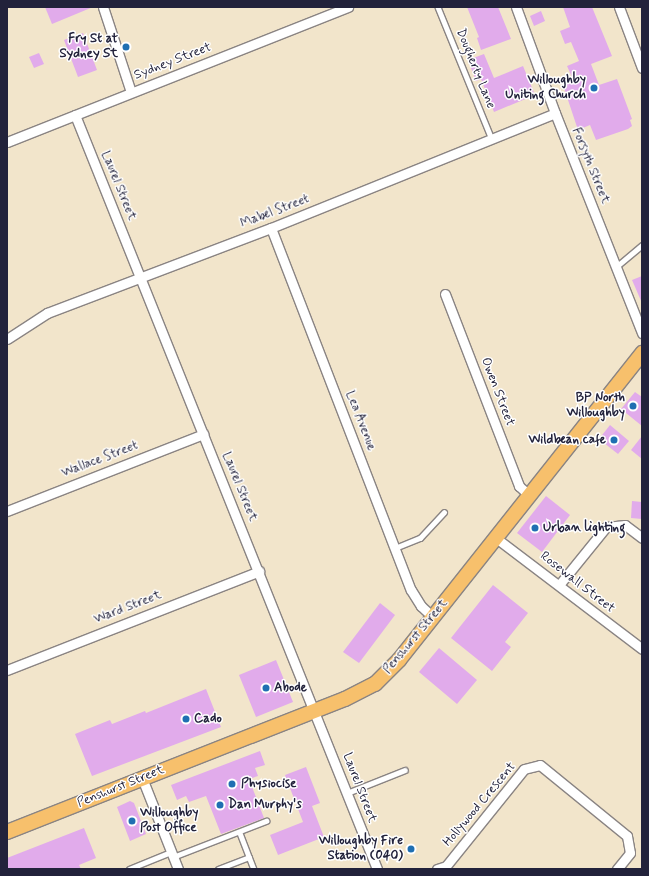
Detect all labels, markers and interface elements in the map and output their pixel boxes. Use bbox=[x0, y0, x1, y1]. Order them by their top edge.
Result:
street label: Dougherty Lane bbox=[452, 27, 498, 111]
place label: Fry St at Sydney St bbox=[62, 32, 118, 63]
street label: Sydney Street bbox=[132, 40, 214, 84]
marker: Fry St at Sydney St bbox=[121, 42, 131, 52]
place label: Willoughby Uniting Church bbox=[502, 73, 586, 104]
marker: Willoughby Uniting Church bbox=[589, 83, 599, 93]
street label: Forsyth Street bbox=[568, 126, 612, 206]
street label: Laurel Street bbox=[97, 149, 139, 223]
street label: Mabel Street bbox=[237, 191, 313, 233]
street label: Owen Street bbox=[477, 356, 517, 428]
street label: Lea Avenue bbox=[341, 388, 379, 454]
place label: BP North Willoughby bbox=[566, 391, 625, 422]
marker: BP North Willoughby bbox=[628, 401, 638, 411]
place label: Wildbean cafe bbox=[528, 432, 606, 448]
marker: Wildbean cafe bbox=[609, 435, 619, 445]
street label: Wallace Street bbox=[59, 438, 141, 482]
street label: Laurel Street bbox=[218, 450, 260, 524]
place label: Urban lighting bbox=[543, 520, 625, 536]
marker: Urban lighting bbox=[530, 523, 540, 533]
street label: Rosewall Street bbox=[537, 549, 617, 617]
street label: Ward Street bbox=[92, 588, 164, 628]
street label: Penshurst Street bbox=[380, 597, 452, 677]
place label: Abode bbox=[274, 680, 307, 696]
marker: Abode bbox=[261, 683, 271, 693]
place label: Cado bbox=[194, 711, 222, 727]
marker: Cado bbox=[181, 714, 191, 724]
street label: Laurel Street bbox=[339, 751, 379, 825]
street label: Hollywood Crescent bbox=[440, 760, 520, 850]
street label: Penshurst Street bbox=[75, 762, 167, 812]
place label: Physiocise bbox=[241, 776, 296, 792]
marker: Physiocise bbox=[226, 778, 238, 790]
place label: Dan Murphy's bbox=[228, 797, 304, 813]
marker: Dan Murphy's bbox=[215, 800, 225, 810]
place label: Willoughby Post Office bbox=[140, 806, 199, 837]
marker: Willoughby Post Office bbox=[127, 816, 137, 826]
place label: Willoughby Fire Station (040) bbox=[320, 834, 403, 865]
marker: Willoughby Fire Station (040) bbox=[406, 844, 416, 854]

